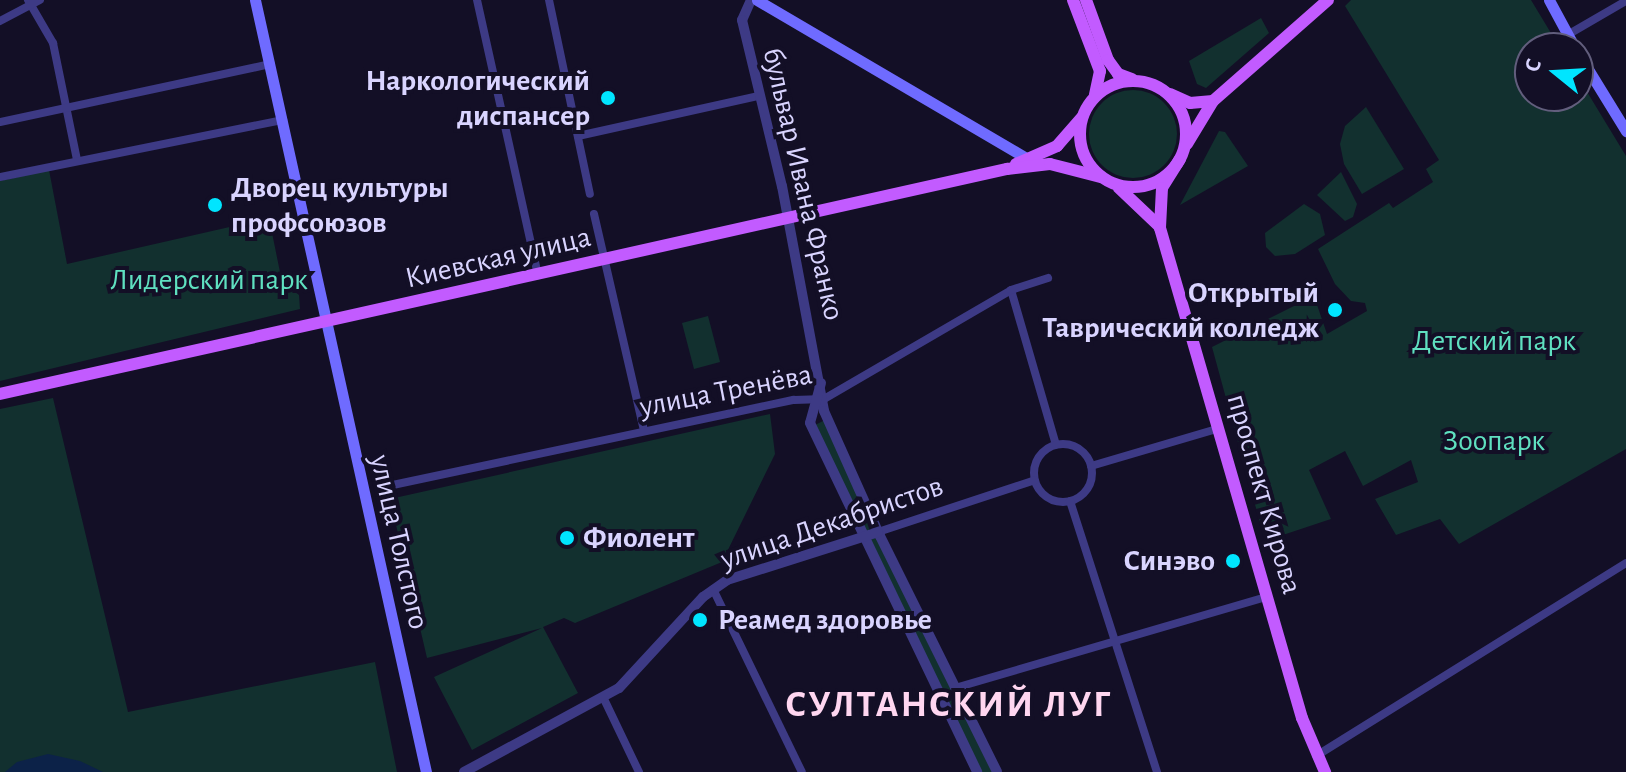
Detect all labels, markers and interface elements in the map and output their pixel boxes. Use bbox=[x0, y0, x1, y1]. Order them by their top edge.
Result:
north arrow bbox=[1514, 32, 1594, 112]
street label: бульвар Ивана Франко bbox=[754, 44, 852, 324]
text: С bbox=[1521, 56, 1545, 74]
place label: Наркологический диспансер bbox=[365, 63, 590, 134]
marker: Наркологический диспансер bbox=[597, 87, 619, 109]
place label: Дворец культуры профсоюзов bbox=[231, 170, 449, 240]
marker: Дворец культуры профсоюзов bbox=[206, 196, 224, 214]
street label: Киевская улица bbox=[402, 219, 594, 297]
park label: Лидерский парк bbox=[110, 262, 308, 298]
place label: Открытый Таврический колледж bbox=[1042, 275, 1319, 346]
marker: Открытый Таврический колледж bbox=[1326, 301, 1344, 319]
park label: Детский парк bbox=[1412, 323, 1576, 359]
street label: улица Тренёва bbox=[637, 357, 815, 425]
street label: проспект Кирова bbox=[1218, 390, 1310, 598]
park label: Зоопарк bbox=[1443, 423, 1545, 459]
street label: улица Толстого bbox=[361, 451, 437, 633]
street label: улица Декабристов bbox=[716, 468, 948, 578]
place label: Фиолент bbox=[583, 520, 695, 556]
marker: Фиолент bbox=[558, 529, 576, 547]
place label: Синэво bbox=[1124, 543, 1215, 579]
marker: Синэво bbox=[1222, 550, 1244, 572]
place label: Реамед здоровье bbox=[718, 602, 932, 638]
marker: Реамед здоровье bbox=[689, 609, 711, 631]
district label: СУЛТАНСКИЙ ЛУГ bbox=[785, 683, 1113, 729]

